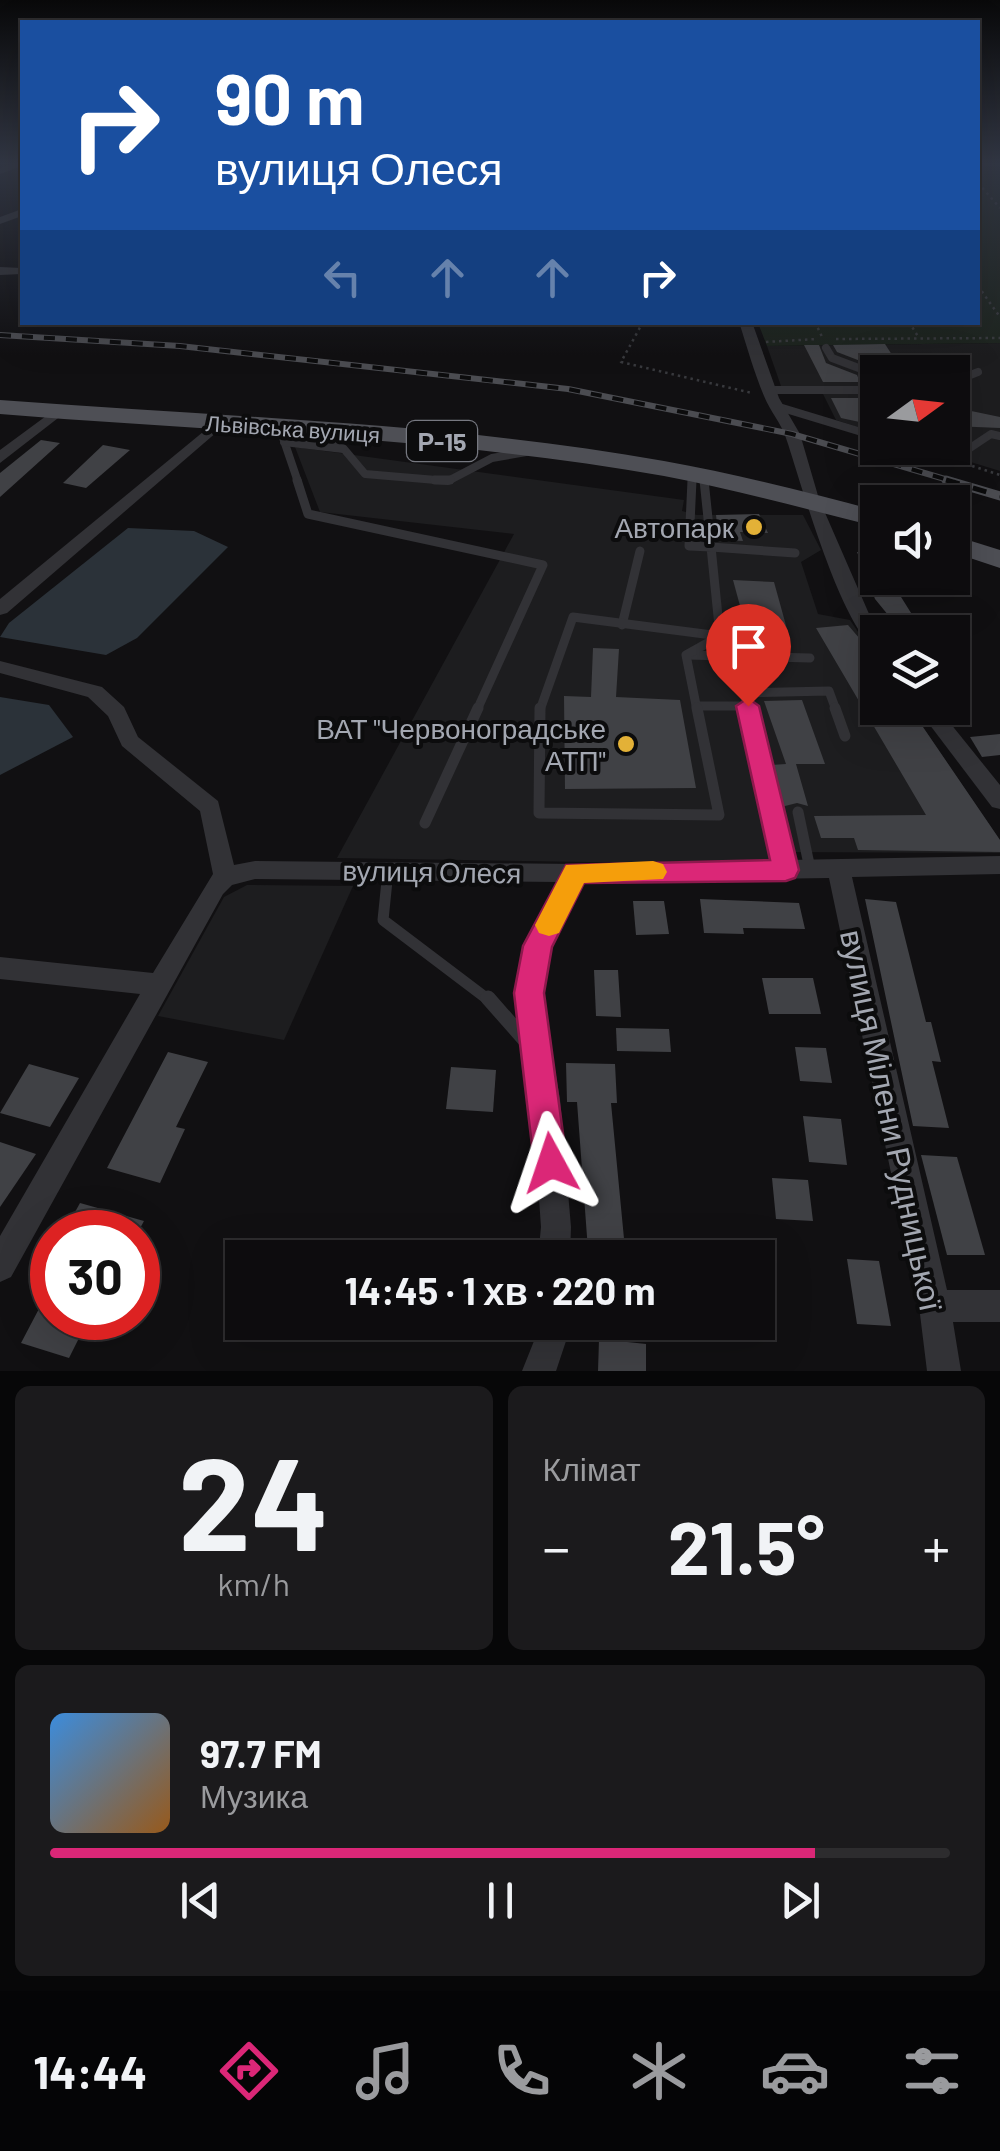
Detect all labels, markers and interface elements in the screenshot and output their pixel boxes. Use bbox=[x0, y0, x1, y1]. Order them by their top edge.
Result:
text: 90 m bbox=[215, 55, 365, 139]
icon: right bbox=[50, 60, 180, 190]
text: вулиця Олеся bbox=[215, 140, 503, 194]
icon: left bbox=[315, 250, 370, 305]
icon: ahead bbox=[420, 250, 475, 305]
icon: ahead bbox=[525, 250, 580, 305]
icon: right bbox=[630, 250, 685, 305]
north arrow bbox=[860, 355, 970, 465]
map controls bbox=[860, 355, 970, 725]
street label: Львівська вулиця bbox=[205, 409, 381, 448]
road number: Р-15 bbox=[407, 421, 477, 461]
button: sound bbox=[860, 485, 970, 595]
place label: Автопарк bbox=[614, 510, 735, 544]
marker: Автопарк bbox=[743, 516, 765, 538]
pin bbox=[706, 604, 791, 707]
button: layers bbox=[860, 615, 970, 725]
icon: arrive bbox=[721, 619, 776, 674]
place label: ВАТ "Червоноградське АТП" bbox=[316, 711, 606, 777]
marker: ВАТ "Червоноградське АТП" bbox=[615, 733, 637, 755]
street label: вулиця Олеся bbox=[342, 852, 522, 890]
street label: вулиця Мілени Рудницької bbox=[833, 926, 952, 1314]
position arrow bbox=[499, 1111, 603, 1215]
speed limit sign: 30 bbox=[30, 1210, 160, 1340]
text: 14:45 · 1 хв · 220 m bbox=[344, 1267, 656, 1313]
text: 24 bbox=[178, 1421, 329, 1577]
text: Клімат bbox=[543, 1449, 641, 1487]
text: 21.5° bbox=[668, 1500, 825, 1590]
text: − bbox=[543, 1513, 570, 1579]
text: + bbox=[922, 1513, 950, 1579]
text: km/h bbox=[218, 1564, 290, 1602]
text: 97.7 FM bbox=[200, 1730, 322, 1776]
text: Музика bbox=[200, 1776, 308, 1814]
icon: previous bbox=[173, 1873, 228, 1928]
icon: pause bbox=[473, 1873, 528, 1928]
icon: next bbox=[773, 1873, 828, 1928]
icon: directions bbox=[214, 2036, 284, 2106]
icon: music bbox=[350, 2036, 420, 2106]
icon: phone bbox=[487, 2036, 557, 2106]
icon: climate bbox=[624, 2036, 694, 2106]
icon: car bbox=[760, 2036, 830, 2106]
icon: filters bbox=[897, 2036, 967, 2106]
text: 14:44 bbox=[33, 2044, 147, 2098]

